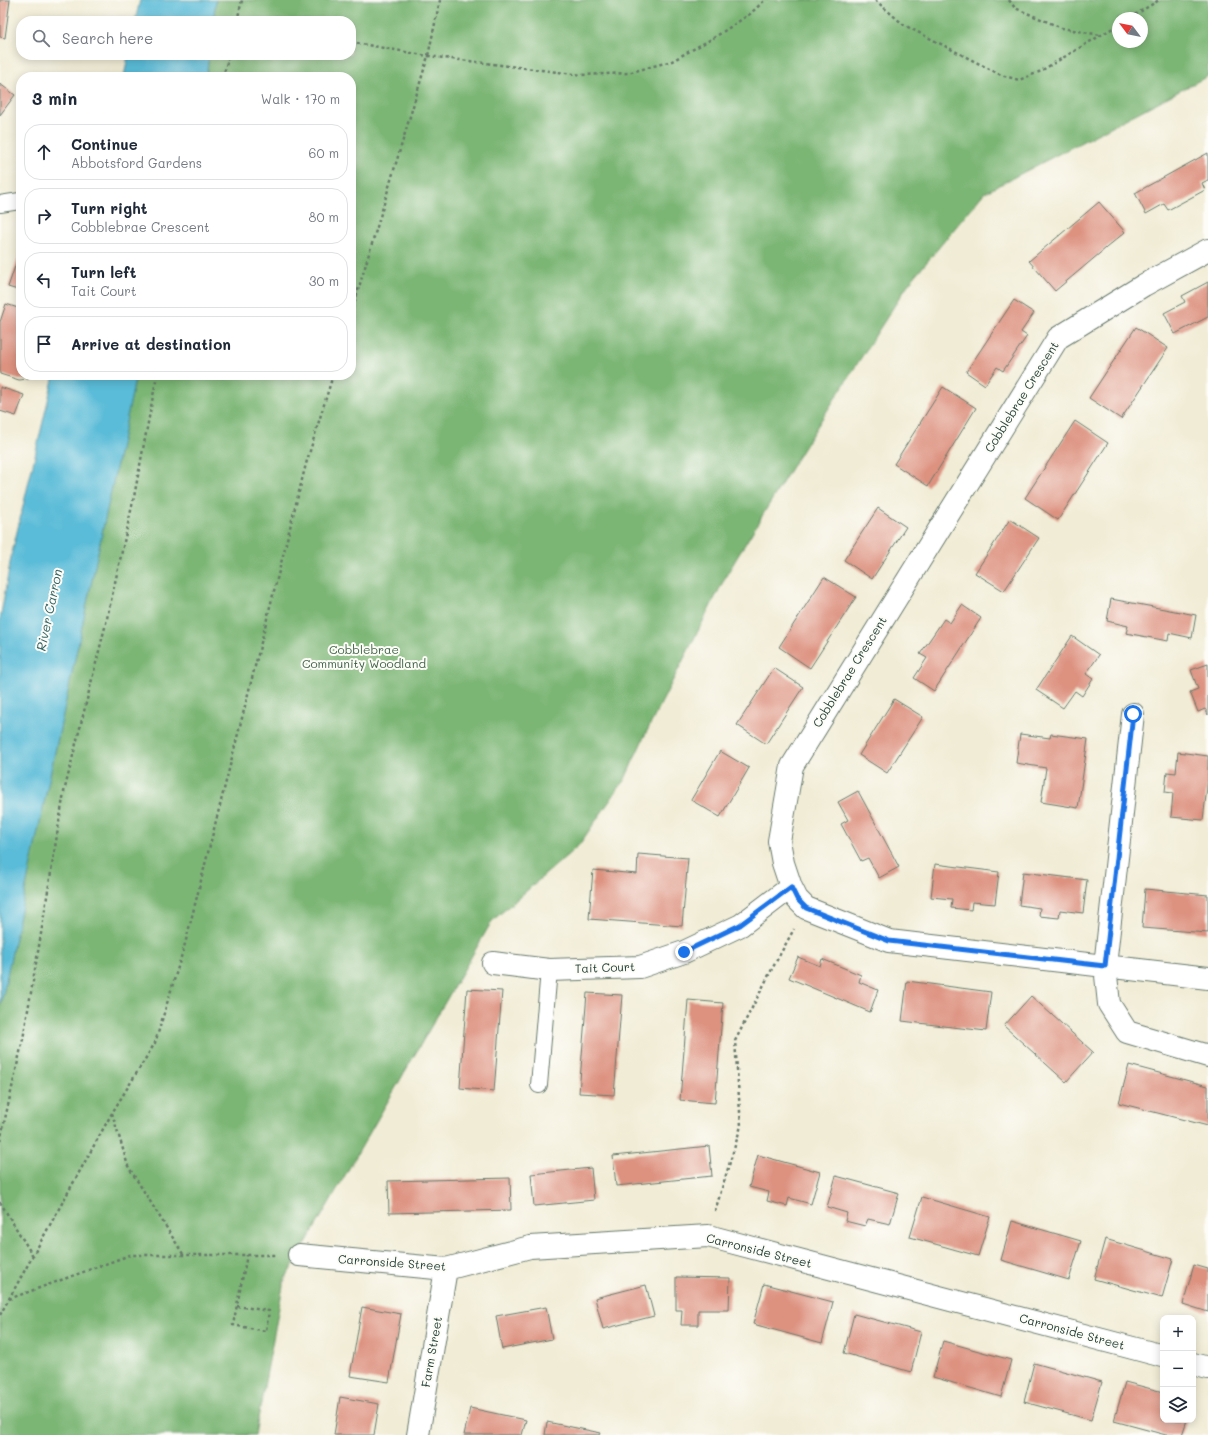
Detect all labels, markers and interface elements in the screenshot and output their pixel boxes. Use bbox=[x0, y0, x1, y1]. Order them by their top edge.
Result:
north arrow bbox=[1112, 12, 1148, 48]
search box bbox=[16, 16, 356, 60]
icon: search bbox=[30, 27, 52, 49]
text: Search here bbox=[62, 28, 153, 48]
text: 3 min bbox=[32, 87, 77, 109]
text: Walk · 170 m bbox=[261, 90, 340, 107]
text: Continue bbox=[71, 134, 138, 154]
icon: ahead bbox=[33, 141, 55, 163]
text: 60 m bbox=[309, 144, 339, 161]
text: Abbotsford Gardens bbox=[71, 154, 202, 171]
text: Turn right bbox=[71, 198, 148, 218]
icon: right bbox=[33, 205, 55, 227]
text: 80 m bbox=[309, 208, 339, 225]
text: Cobblebrae Crescent bbox=[71, 218, 210, 235]
text: Turn left bbox=[71, 262, 136, 282]
icon: left bbox=[33, 269, 55, 291]
text: 30 m bbox=[309, 272, 339, 289]
text: Tait Court bbox=[71, 282, 137, 299]
icon: arrive bbox=[33, 333, 55, 355]
text: Arrive at destination bbox=[71, 334, 231, 354]
street label: Cobblebrae Crescent bbox=[980, 338, 1062, 455]
water label: River Carron bbox=[32, 567, 65, 652]
street label: Cobblebrae Crescent bbox=[808, 613, 890, 730]
park label: Cobblebrae Community Woodland bbox=[302, 641, 426, 671]
route start bbox=[1124, 705, 1142, 723]
route end bbox=[675, 943, 693, 961]
street label: Tait Court bbox=[574, 958, 635, 976]
street label: Carronside Street bbox=[705, 1229, 814, 1271]
street label: Carronside Street bbox=[337, 1250, 447, 1274]
street label: Carronside Street bbox=[1018, 1309, 1127, 1353]
street label: Farm Street bbox=[417, 1315, 445, 1389]
map controls bbox=[1160, 1315, 1196, 1423]
button: + bbox=[1160, 1315, 1196, 1351]
button: − bbox=[1160, 1351, 1196, 1387]
button: layers bbox=[1160, 1387, 1196, 1423]

